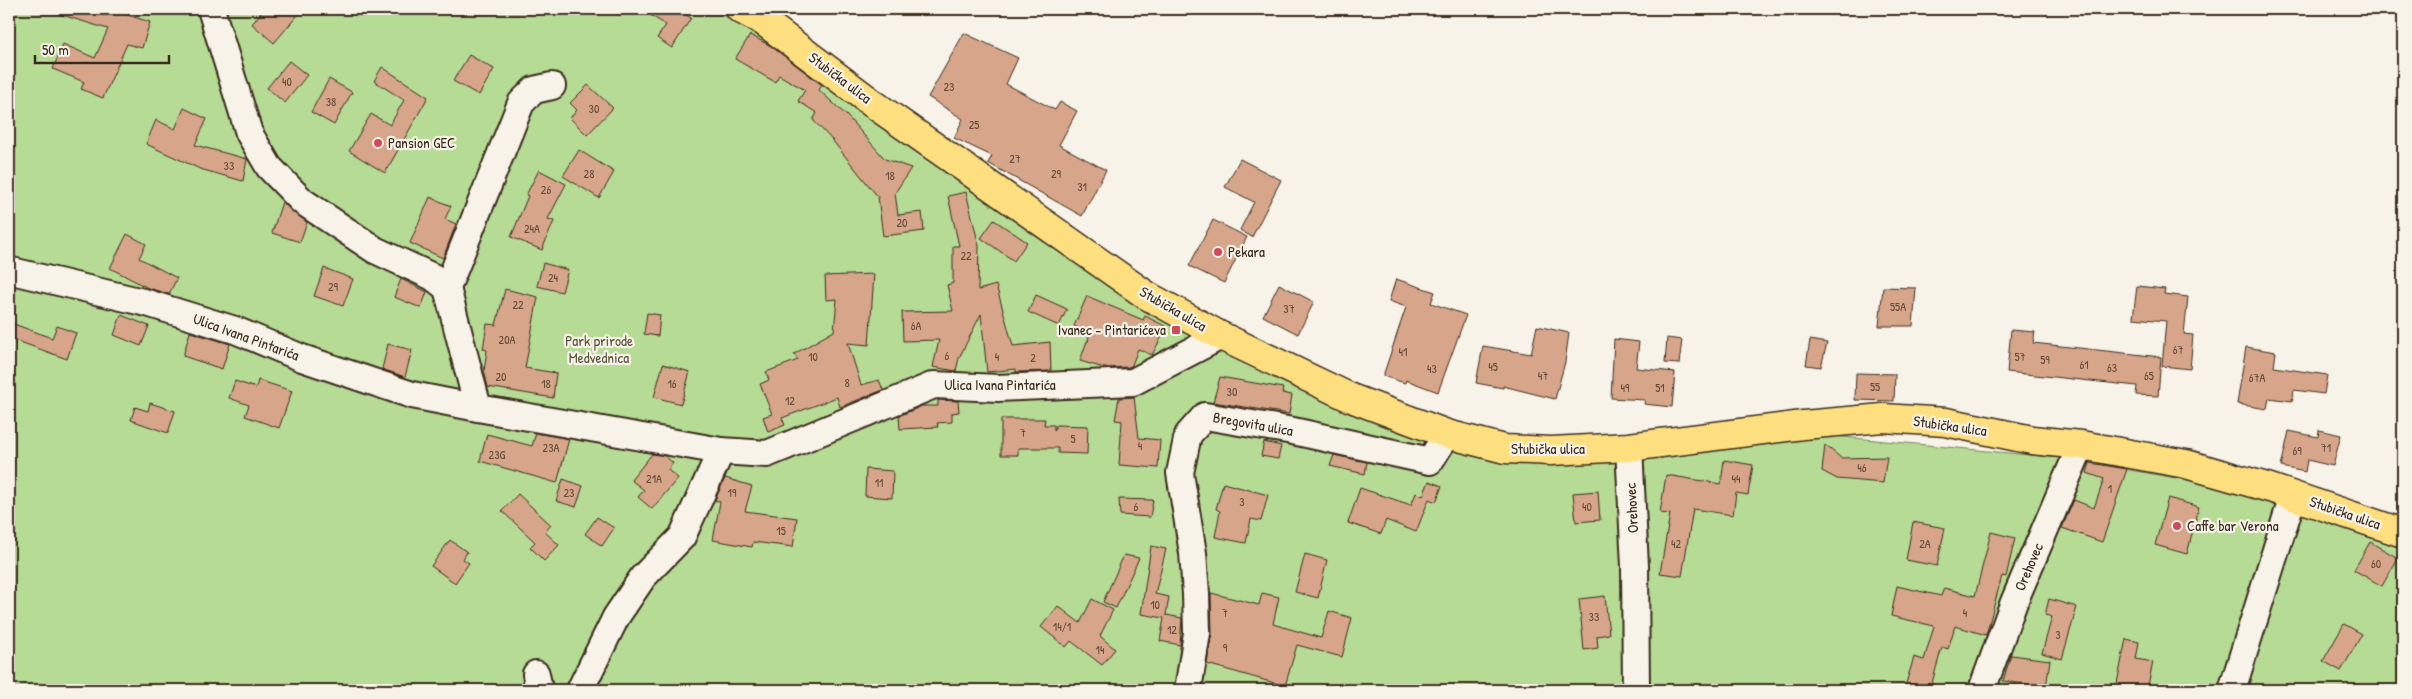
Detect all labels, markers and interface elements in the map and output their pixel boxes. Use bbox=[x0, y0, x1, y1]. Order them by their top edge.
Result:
scale bar bbox=[35, 32, 169, 64]
text: 50 m bbox=[42, 39, 69, 60]
street label: Stubička ulica bbox=[804, 47, 876, 108]
house number: 40 bbox=[282, 73, 292, 90]
house number: 23 bbox=[944, 78, 955, 95]
house number: 38 bbox=[326, 93, 336, 110]
house number: 30 bbox=[589, 100, 599, 117]
house number: 25 bbox=[969, 116, 979, 133]
place label: Pansion GEC bbox=[388, 132, 455, 153]
marker: Pansion GEC bbox=[372, 137, 384, 149]
house number: 27 bbox=[1009, 150, 1021, 167]
house number: 33 bbox=[224, 157, 234, 174]
house number: 28 bbox=[584, 165, 594, 182]
house number: 29 bbox=[1051, 165, 1062, 182]
house number: 18 bbox=[885, 167, 895, 184]
house number: 31 bbox=[1077, 178, 1087, 195]
house number: 26 bbox=[541, 181, 551, 198]
house number: 20 bbox=[897, 214, 908, 231]
house number: 24A bbox=[524, 220, 540, 237]
place label: Pekara bbox=[1228, 241, 1265, 262]
marker: Pekara bbox=[1212, 246, 1224, 258]
house number: 22 bbox=[960, 247, 972, 264]
house number: 24 bbox=[548, 269, 559, 286]
house number: 29 bbox=[328, 278, 339, 295]
street label: Stubička ulica bbox=[1136, 281, 1211, 336]
house number: 22 bbox=[512, 296, 524, 313]
house number: 55A bbox=[1890, 298, 1906, 315]
house number: 37 bbox=[1283, 300, 1295, 317]
street label: Ulica Ivana Pintarića bbox=[190, 308, 302, 366]
house number: 6A bbox=[911, 317, 921, 334]
place label: Ivanec - Pintarićeva bbox=[1058, 319, 1166, 340]
marker: Ivanec - Pintarićeva bbox=[1170, 324, 1182, 336]
park label: Park prirode Medvednica bbox=[565, 330, 633, 368]
house number: 20A bbox=[499, 331, 516, 348]
house number: 67 bbox=[2173, 341, 2183, 358]
house number: 41 bbox=[1399, 343, 1407, 360]
house number: 6 bbox=[945, 347, 950, 364]
house number: 10 bbox=[808, 348, 818, 365]
house number: 4 bbox=[995, 348, 1000, 365]
house number: 57 bbox=[2014, 348, 2026, 365]
house number: 2 bbox=[1030, 349, 1036, 366]
house number: 59 bbox=[2040, 351, 2050, 368]
house number: 61 bbox=[2079, 356, 2089, 373]
house number: 45 bbox=[1488, 358, 1498, 375]
house number: 63 bbox=[2107, 359, 2117, 376]
house number: 43 bbox=[1427, 360, 1437, 377]
house number: 47 bbox=[1538, 367, 1548, 384]
house number: 65 bbox=[2144, 367, 2154, 384]
house number: 20 bbox=[496, 368, 507, 385]
house number: 67A bbox=[2249, 369, 2265, 386]
house number: 8 bbox=[844, 374, 850, 391]
street label: Ulica Ivana Pintarića bbox=[944, 374, 1056, 395]
house number: 18 bbox=[541, 375, 551, 392]
house number: 16 bbox=[667, 375, 677, 392]
house number: 55 bbox=[1870, 378, 1880, 395]
house number: 49 bbox=[1621, 379, 1630, 396]
house number: 51 bbox=[1655, 379, 1665, 396]
house number: 30 bbox=[1227, 383, 1237, 400]
house number: 12 bbox=[785, 392, 795, 409]
street label: Bregovita ulica bbox=[1211, 406, 1295, 441]
street label: Stubička ulica bbox=[1912, 410, 1988, 441]
house number: 7 bbox=[1020, 424, 1026, 441]
house number: 5 bbox=[1070, 430, 1076, 447]
house number: 4 bbox=[1138, 437, 1143, 454]
street label: Stubička ulica bbox=[1511, 438, 1585, 459]
house number: 23A bbox=[543, 439, 560, 456]
house number: 71 bbox=[2321, 439, 2331, 456]
house number: 69 bbox=[2292, 442, 2302, 459]
house number: 23G bbox=[489, 446, 506, 463]
house number: 46 bbox=[1857, 459, 1867, 476]
house number: 21A bbox=[646, 470, 662, 487]
house number: 44 bbox=[1731, 470, 1741, 487]
house number: 11 bbox=[875, 474, 883, 491]
house number: 1 bbox=[2108, 480, 2112, 497]
street label: Orehovec bbox=[1620, 482, 1643, 534]
house number: 23 bbox=[564, 484, 575, 501]
house number: 19 bbox=[728, 484, 737, 501]
street label: Stubička ulica bbox=[2307, 491, 2384, 535]
house number: 3 bbox=[1239, 493, 1245, 510]
house number: 6 bbox=[1134, 498, 1139, 515]
house number: 40 bbox=[1582, 498, 1592, 515]
place label: Caffe bar Verona bbox=[2187, 515, 2279, 536]
marker: Caffe bar Verona bbox=[2171, 520, 2183, 532]
house number: 15 bbox=[776, 522, 786, 539]
house number: 42 bbox=[1671, 535, 1681, 552]
house number: 2A bbox=[1919, 535, 1931, 552]
street label: Orehovec bbox=[2009, 539, 2048, 594]
house number: 60 bbox=[2371, 555, 2381, 572]
house number: 10 bbox=[1150, 596, 1160, 613]
house number: 7 bbox=[1222, 604, 1228, 621]
house number: 4 bbox=[1963, 604, 1968, 621]
house number: 33 bbox=[1589, 608, 1599, 625]
house number: 14/1 bbox=[1053, 618, 1071, 635]
house number: 12 bbox=[1167, 621, 1177, 638]
house number: 3 bbox=[2055, 626, 2061, 643]
house number: 9 bbox=[1223, 639, 1228, 656]
house number: 14 bbox=[1096, 641, 1105, 658]

